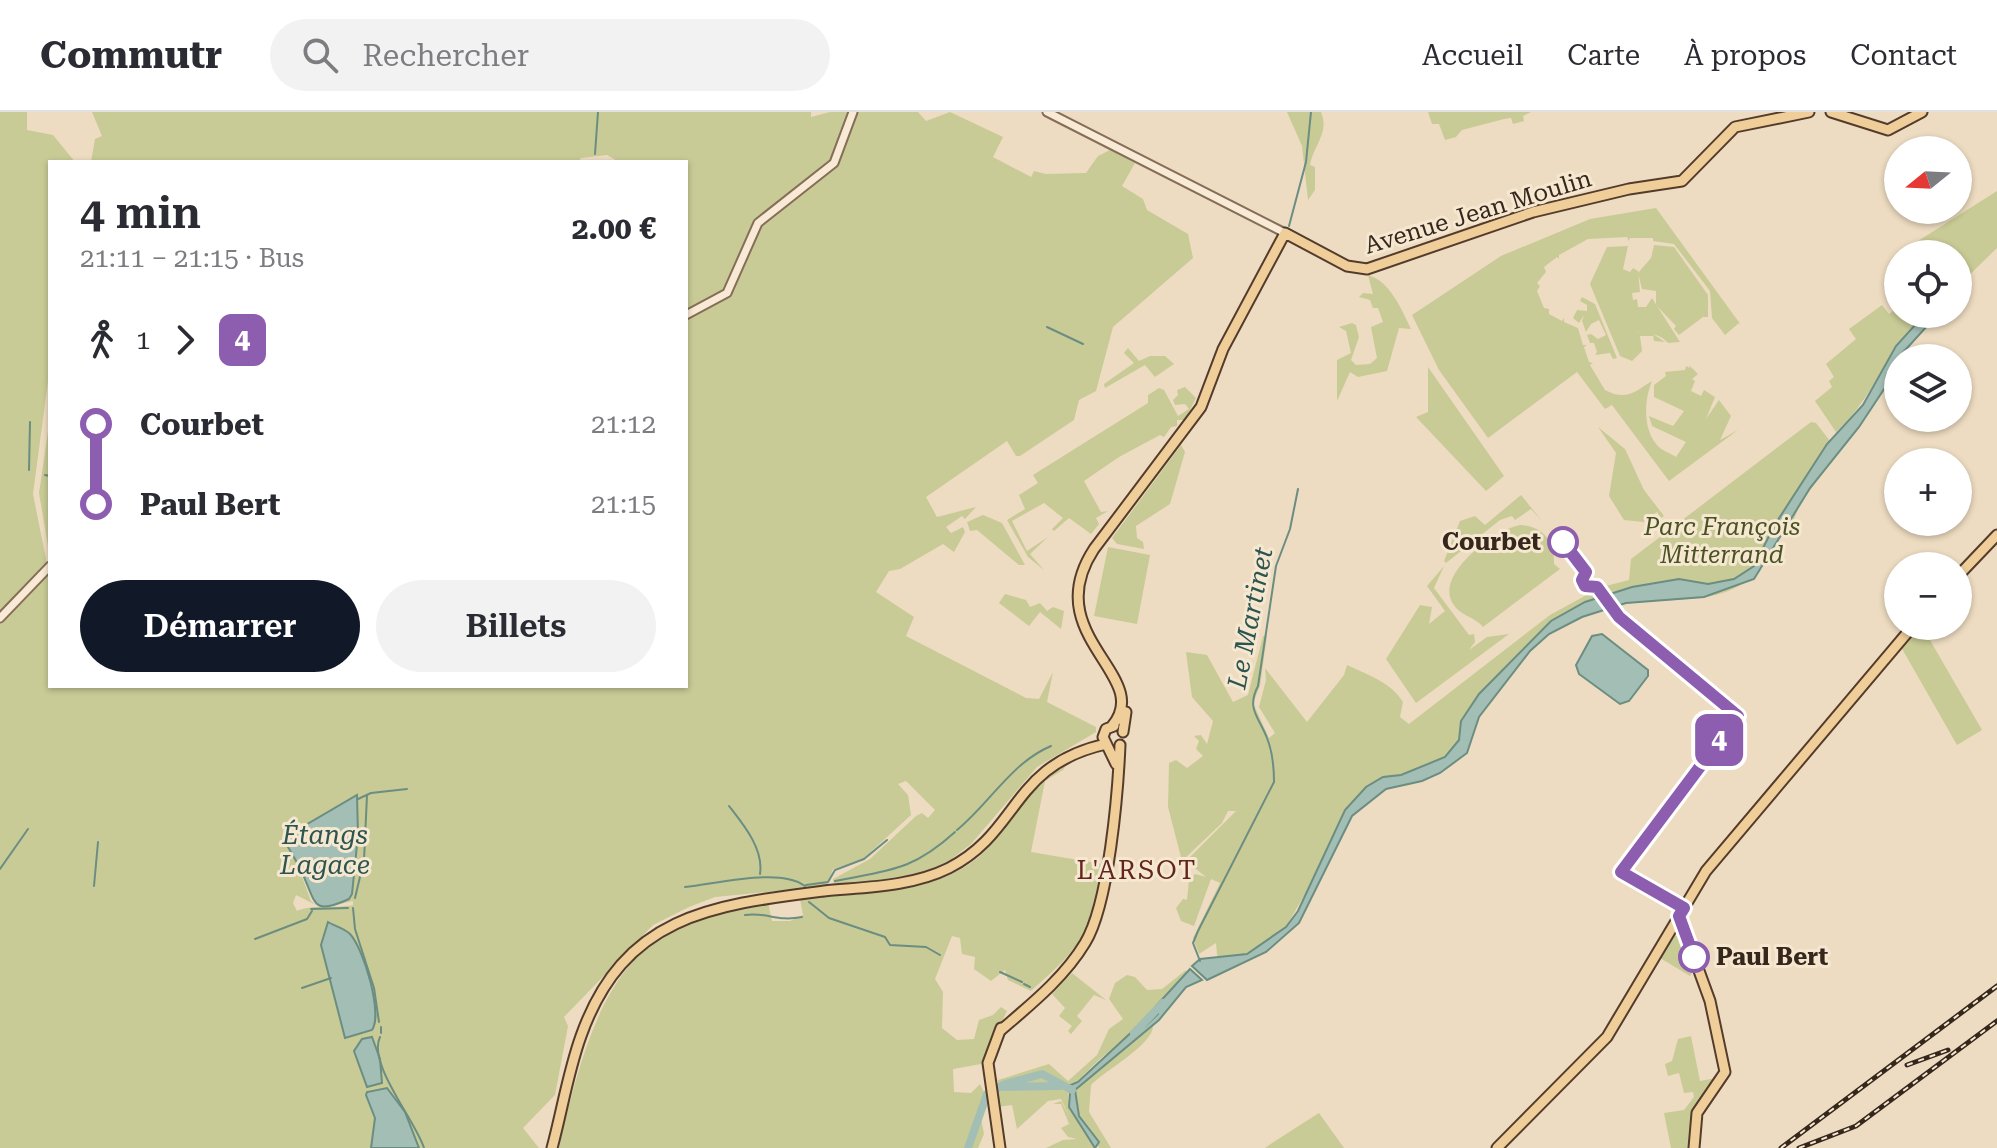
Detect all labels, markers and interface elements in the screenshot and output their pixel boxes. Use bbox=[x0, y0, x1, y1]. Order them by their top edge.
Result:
search box bbox=[270, 19, 830, 91]
text: Commutr bbox=[40, 33, 222, 77]
icon: search bbox=[298, 33, 342, 77]
text: Rechercher bbox=[362, 38, 529, 73]
text: Accueil bbox=[1422, 39, 1523, 72]
text: Carte bbox=[1567, 39, 1640, 72]
text: À propos bbox=[1684, 39, 1806, 72]
text: Contact bbox=[1850, 39, 1957, 72]
north arrow bbox=[1884, 136, 1972, 224]
map controls bbox=[1884, 136, 1972, 640]
street label: Avenue Jean Moulin bbox=[1361, 164, 1595, 260]
text: 4 min bbox=[80, 187, 201, 239]
text: 2.00 € bbox=[572, 211, 656, 246]
button: locate bbox=[1884, 240, 1972, 328]
text: 21:11 – 21:15 · Bus bbox=[80, 243, 304, 273]
icon: walk bbox=[80, 318, 124, 362]
icon: forward bbox=[163, 318, 207, 362]
text: 4 bbox=[235, 323, 250, 356]
text: 1 bbox=[136, 325, 151, 355]
button: layers bbox=[1884, 344, 1972, 432]
text: Courbet bbox=[140, 407, 264, 442]
text: 21:12 bbox=[591, 409, 656, 439]
button: + bbox=[1884, 448, 1972, 536]
text: Paul Bert bbox=[140, 487, 280, 522]
text: 21:15 bbox=[591, 489, 656, 519]
park label: Parc François Mitterrand bbox=[1643, 513, 1800, 569]
marker: Courbet bbox=[1548, 527, 1578, 557]
place label: Courbet bbox=[1442, 528, 1541, 556]
water label: Le Martinet bbox=[1221, 544, 1278, 692]
button: − bbox=[1884, 552, 1972, 640]
button: Démarrer bbox=[80, 580, 360, 672]
button: Billets bbox=[376, 580, 656, 672]
line badge: 4 bbox=[1693, 714, 1745, 766]
text: 4 bbox=[1711, 723, 1727, 756]
water label: Étangs Lagace bbox=[279, 819, 370, 880]
district label: L'ARSOT bbox=[1076, 855, 1198, 885]
marker: Paul Bert bbox=[1679, 942, 1709, 972]
place label: Paul Bert bbox=[1716, 943, 1829, 971]

